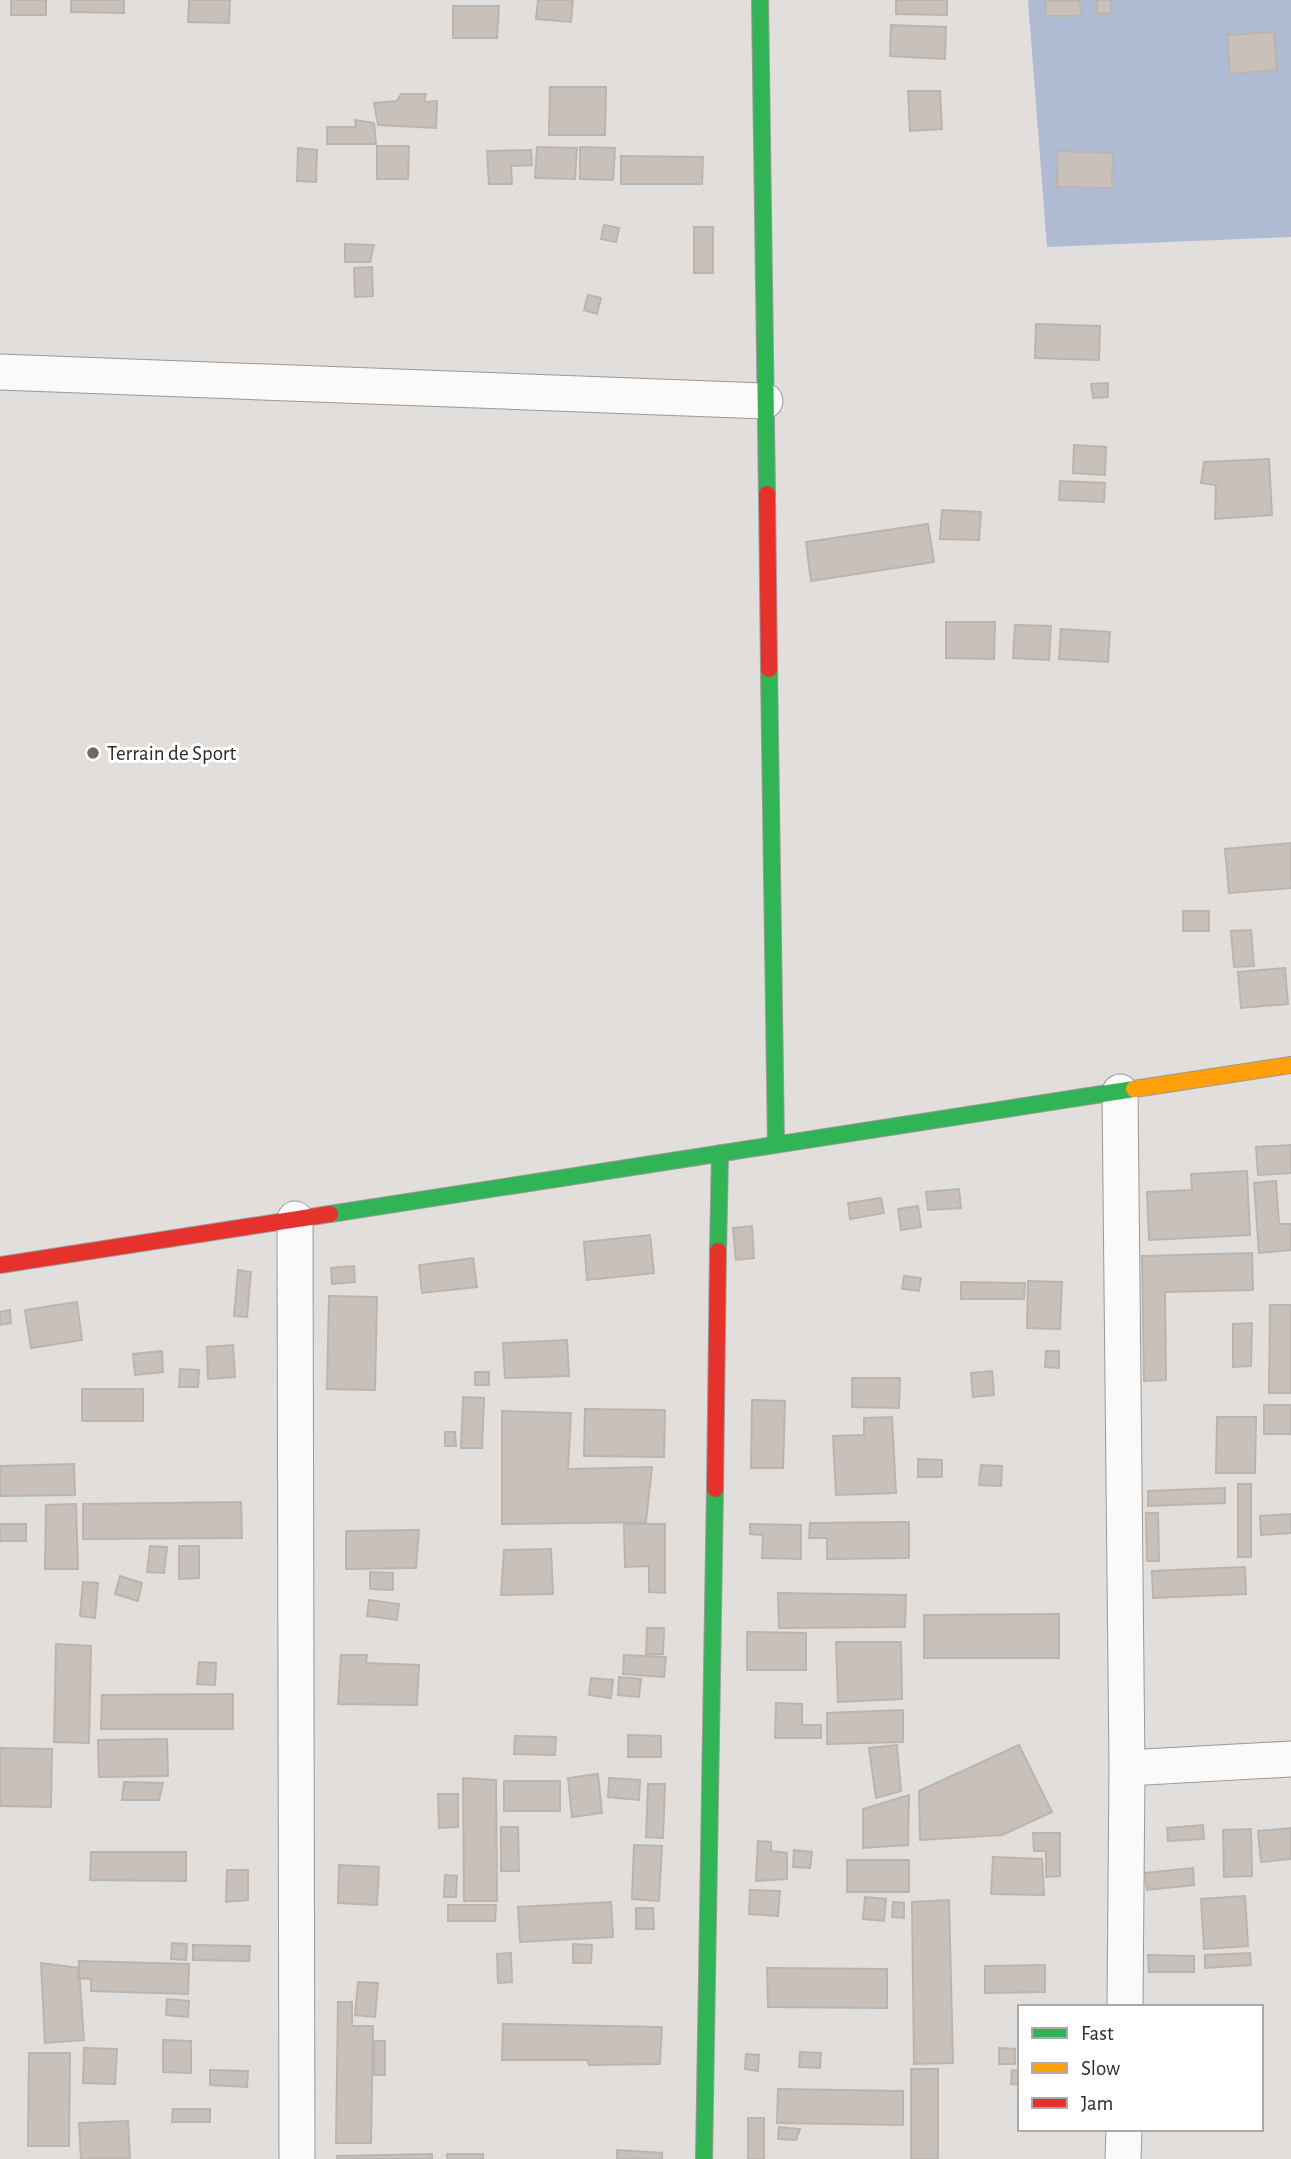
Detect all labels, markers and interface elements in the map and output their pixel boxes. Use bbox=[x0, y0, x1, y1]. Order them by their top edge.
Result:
place label: Terrain de Sport bbox=[107, 743, 237, 764]
marker: Terrain de Sport bbox=[85, 745, 101, 761]
legend bbox=[1018, 2005, 1263, 2131]
text: Fast bbox=[1081, 2023, 1114, 2044]
text: Slow bbox=[1081, 2058, 1120, 2079]
text: Jam bbox=[1081, 2093, 1113, 2114]

